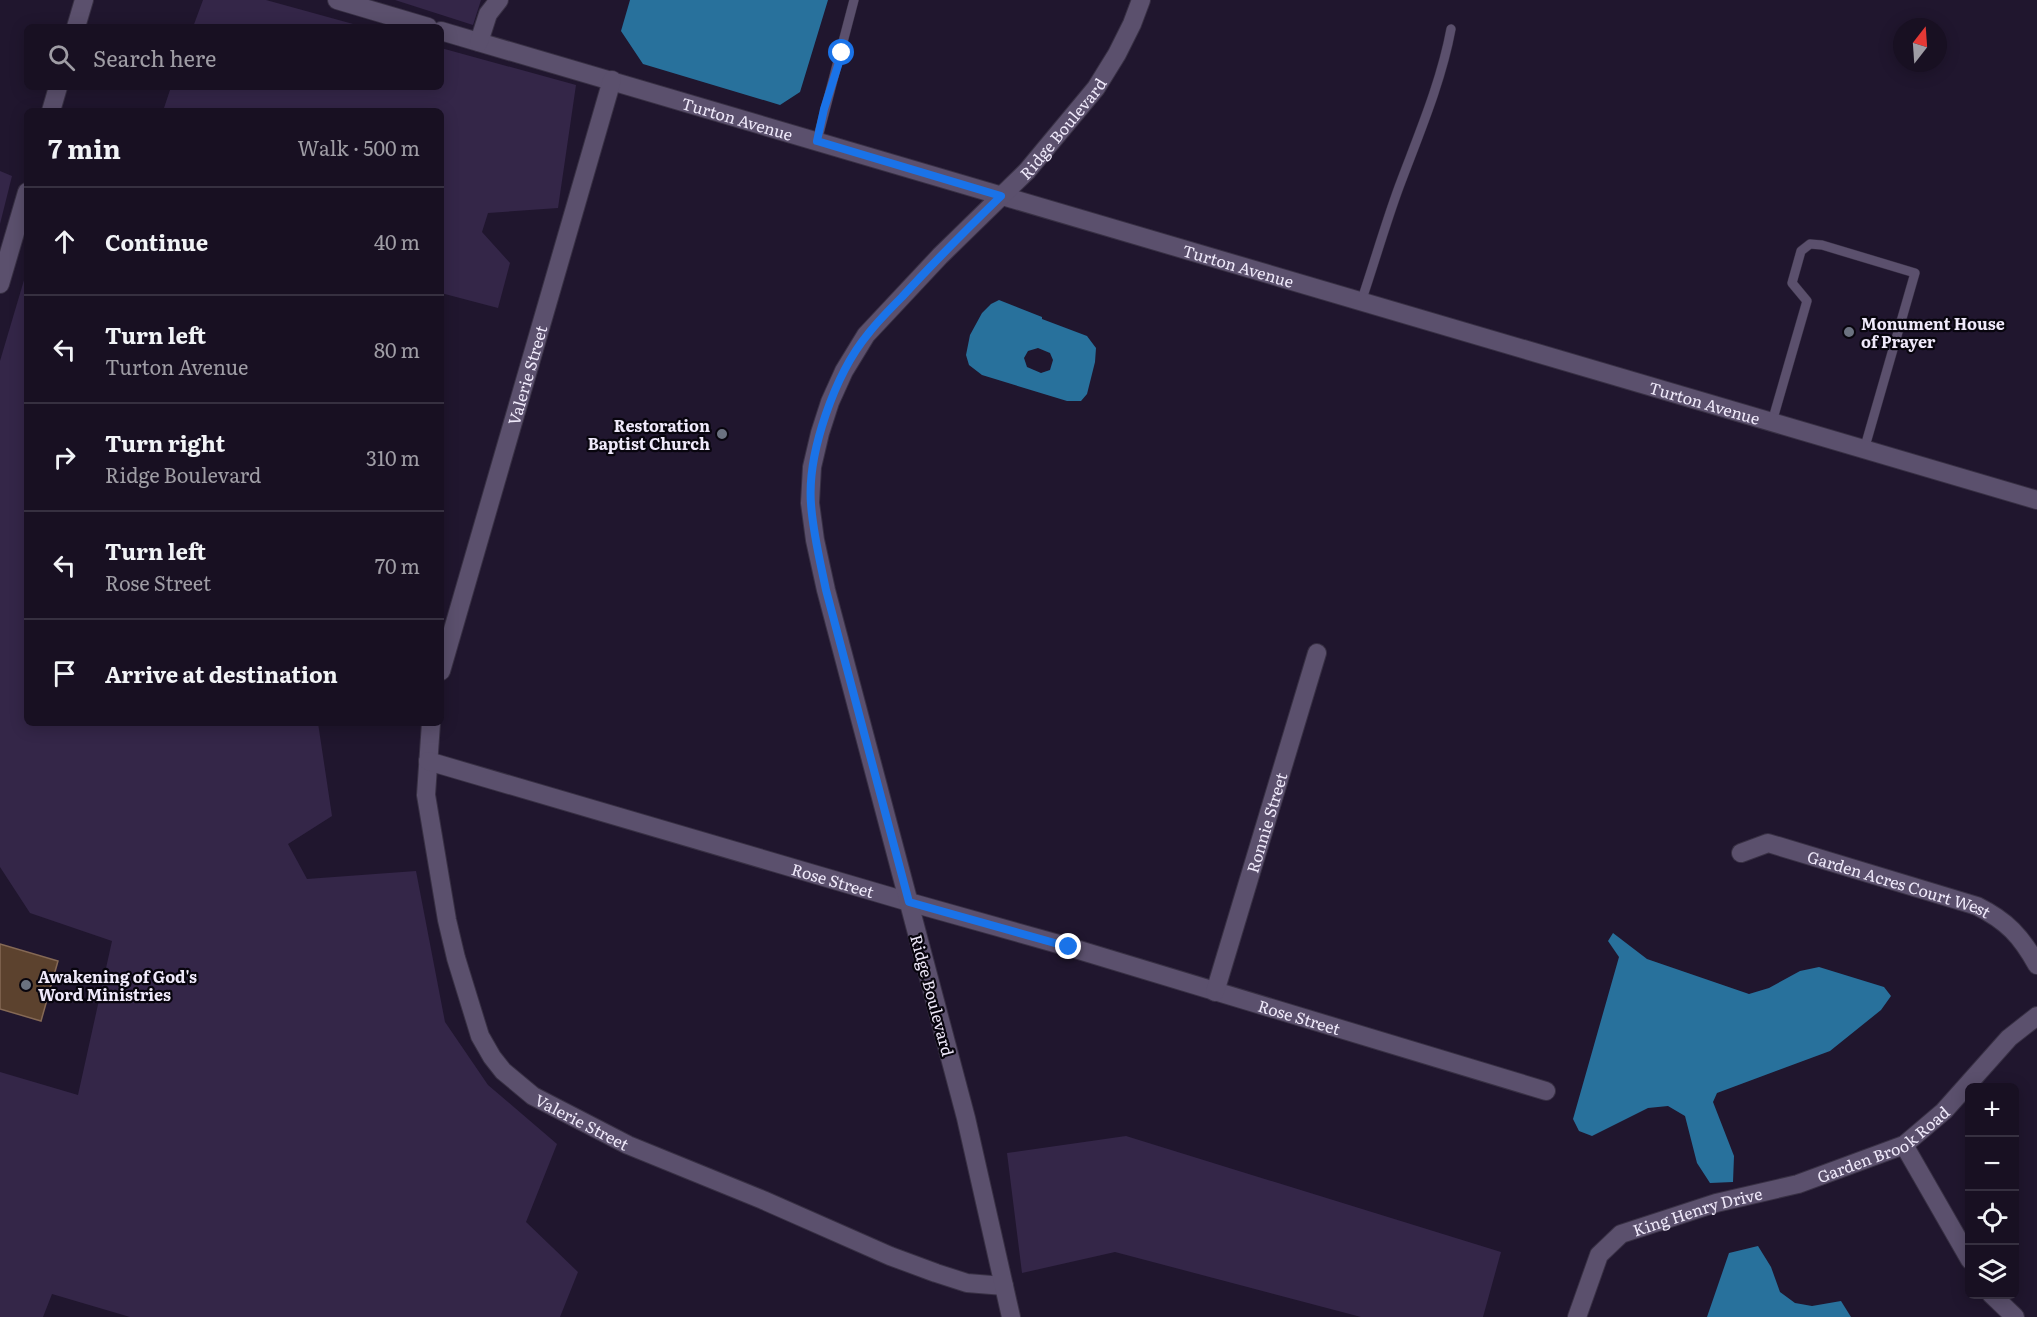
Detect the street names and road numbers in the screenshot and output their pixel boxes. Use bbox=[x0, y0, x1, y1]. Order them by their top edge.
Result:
street label: Ridge Boulevard bbox=[1014, 73, 1112, 184]
street label: Turton Avenue bbox=[679, 90, 796, 146]
street label: Turton Avenue bbox=[1180, 238, 1297, 293]
street label: Valerie Street bbox=[501, 322, 553, 428]
street label: Turton Avenue bbox=[1646, 375, 1763, 430]
street label: Ronnie Street bbox=[1240, 769, 1293, 876]
street label: Garden Acres Court West bbox=[1805, 844, 1996, 923]
street label: Rose Street bbox=[789, 856, 878, 903]
street label: Ridge Boulevard bbox=[905, 932, 961, 1059]
street label: Rose Street bbox=[1255, 993, 1344, 1040]
street label: Valerie Street bbox=[531, 1087, 634, 1156]
street label: Garden Brook Road bbox=[1813, 1100, 1954, 1188]
street label: King Henry Drive bbox=[1629, 1181, 1764, 1241]

